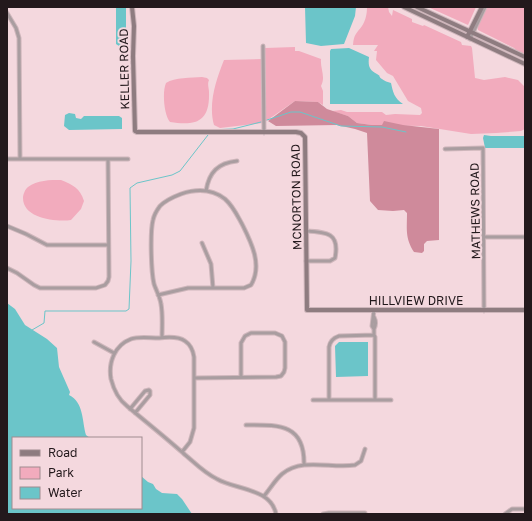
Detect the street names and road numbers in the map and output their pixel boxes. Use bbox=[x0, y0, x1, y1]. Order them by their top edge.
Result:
street label: KELLER ROAD bbox=[116, 28, 132, 110]
street label: MCNORTON ROAD bbox=[288, 144, 304, 250]
street label: MATHEWS ROAD bbox=[467, 163, 483, 259]
street label: HILLVIEW DRIVE bbox=[369, 293, 463, 308]

